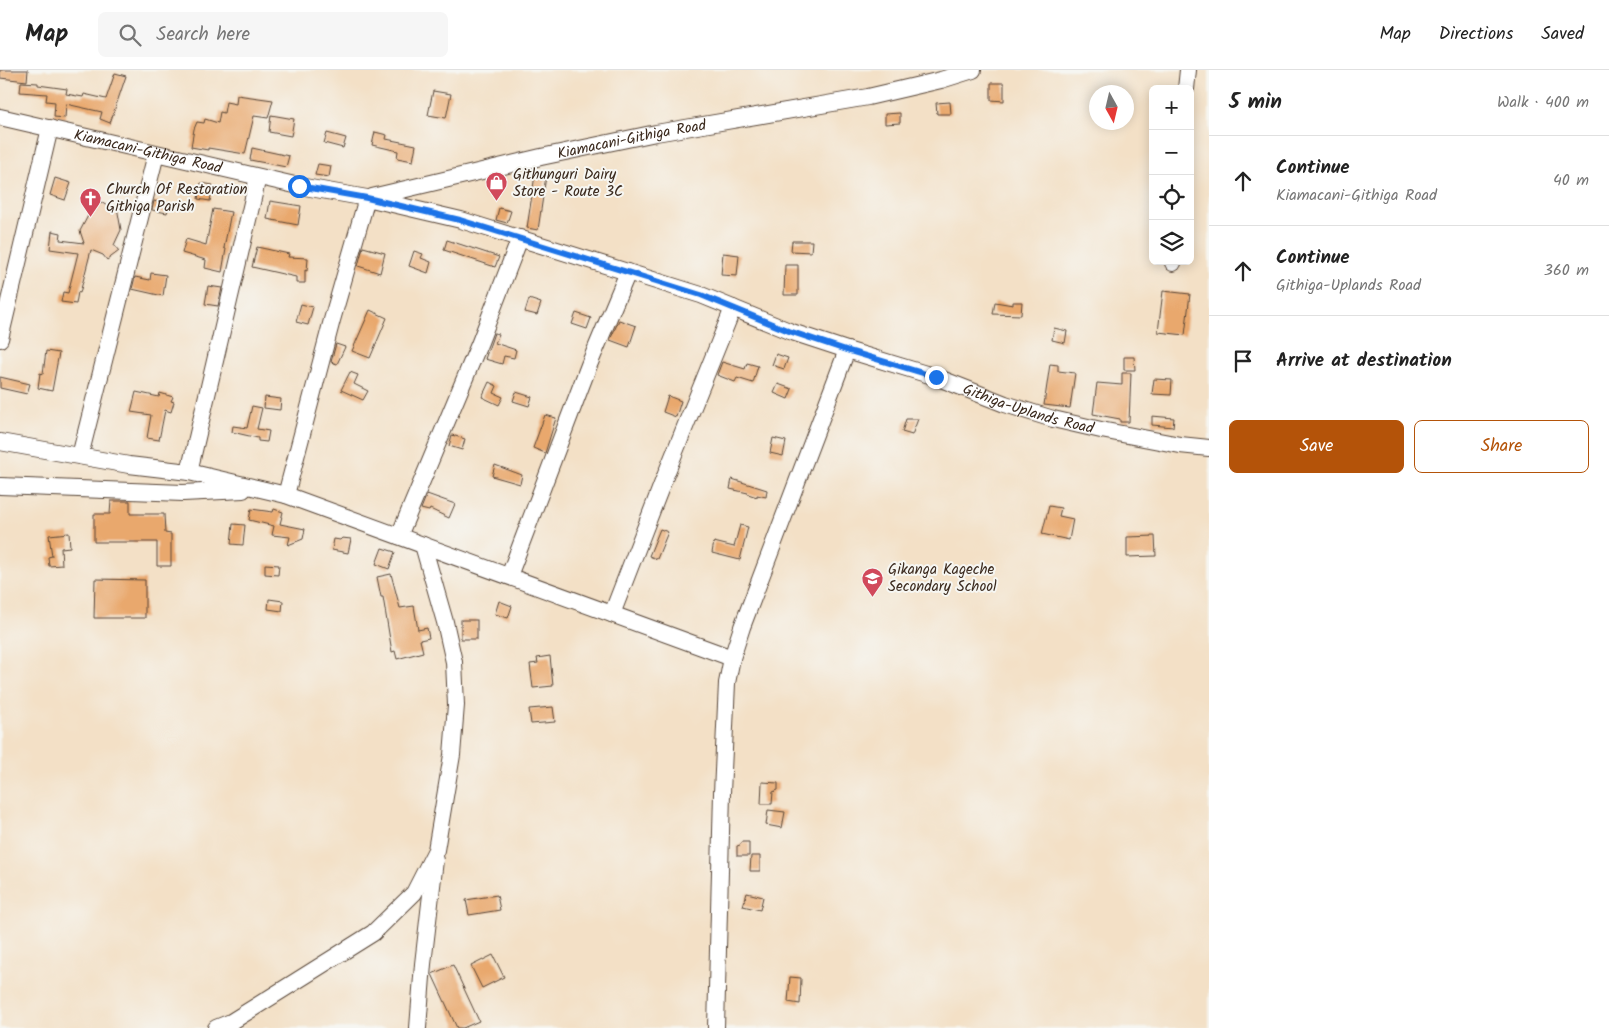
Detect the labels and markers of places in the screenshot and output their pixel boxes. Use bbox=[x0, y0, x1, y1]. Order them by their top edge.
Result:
place label: Githunguri Dairy Store - Route 3C bbox=[513, 163, 623, 204]
shop icon: Githunguri Dairy Store - Route 3C bbox=[485, 171, 509, 202]
place label: Church Of Restoration Githiga Parish bbox=[106, 178, 247, 219]
church icon: Church Of Restoration Githiga Parish bbox=[78, 186, 102, 217]
place label: Gikanga Kageche Secondary School bbox=[888, 558, 997, 599]
school or university icon: Gikanga Kageche Secondary School bbox=[860, 566, 884, 597]

